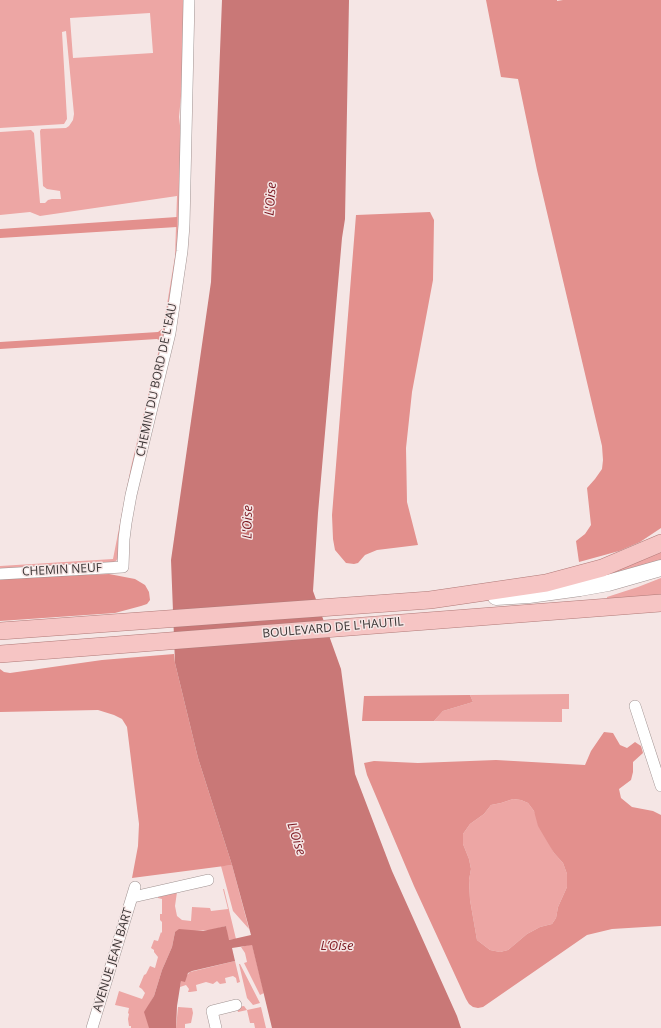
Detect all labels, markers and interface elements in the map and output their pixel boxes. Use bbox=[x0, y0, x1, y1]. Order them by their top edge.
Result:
water label: L'Oise bbox=[262, 182, 280, 216]
street label: CHEMIN DU BORD DE L'EAU bbox=[134, 302, 180, 458]
water label: L'Oise bbox=[240, 505, 256, 539]
street label: CHEMIN NEUF bbox=[22, 561, 102, 579]
street label: BOULEVARD DE L'HAUTIL bbox=[262, 615, 404, 641]
water label: L'Oise bbox=[283, 821, 309, 857]
street label: AVENUE JEAN BART bbox=[90, 906, 136, 1014]
water label: L’Oise bbox=[320, 938, 354, 954]

